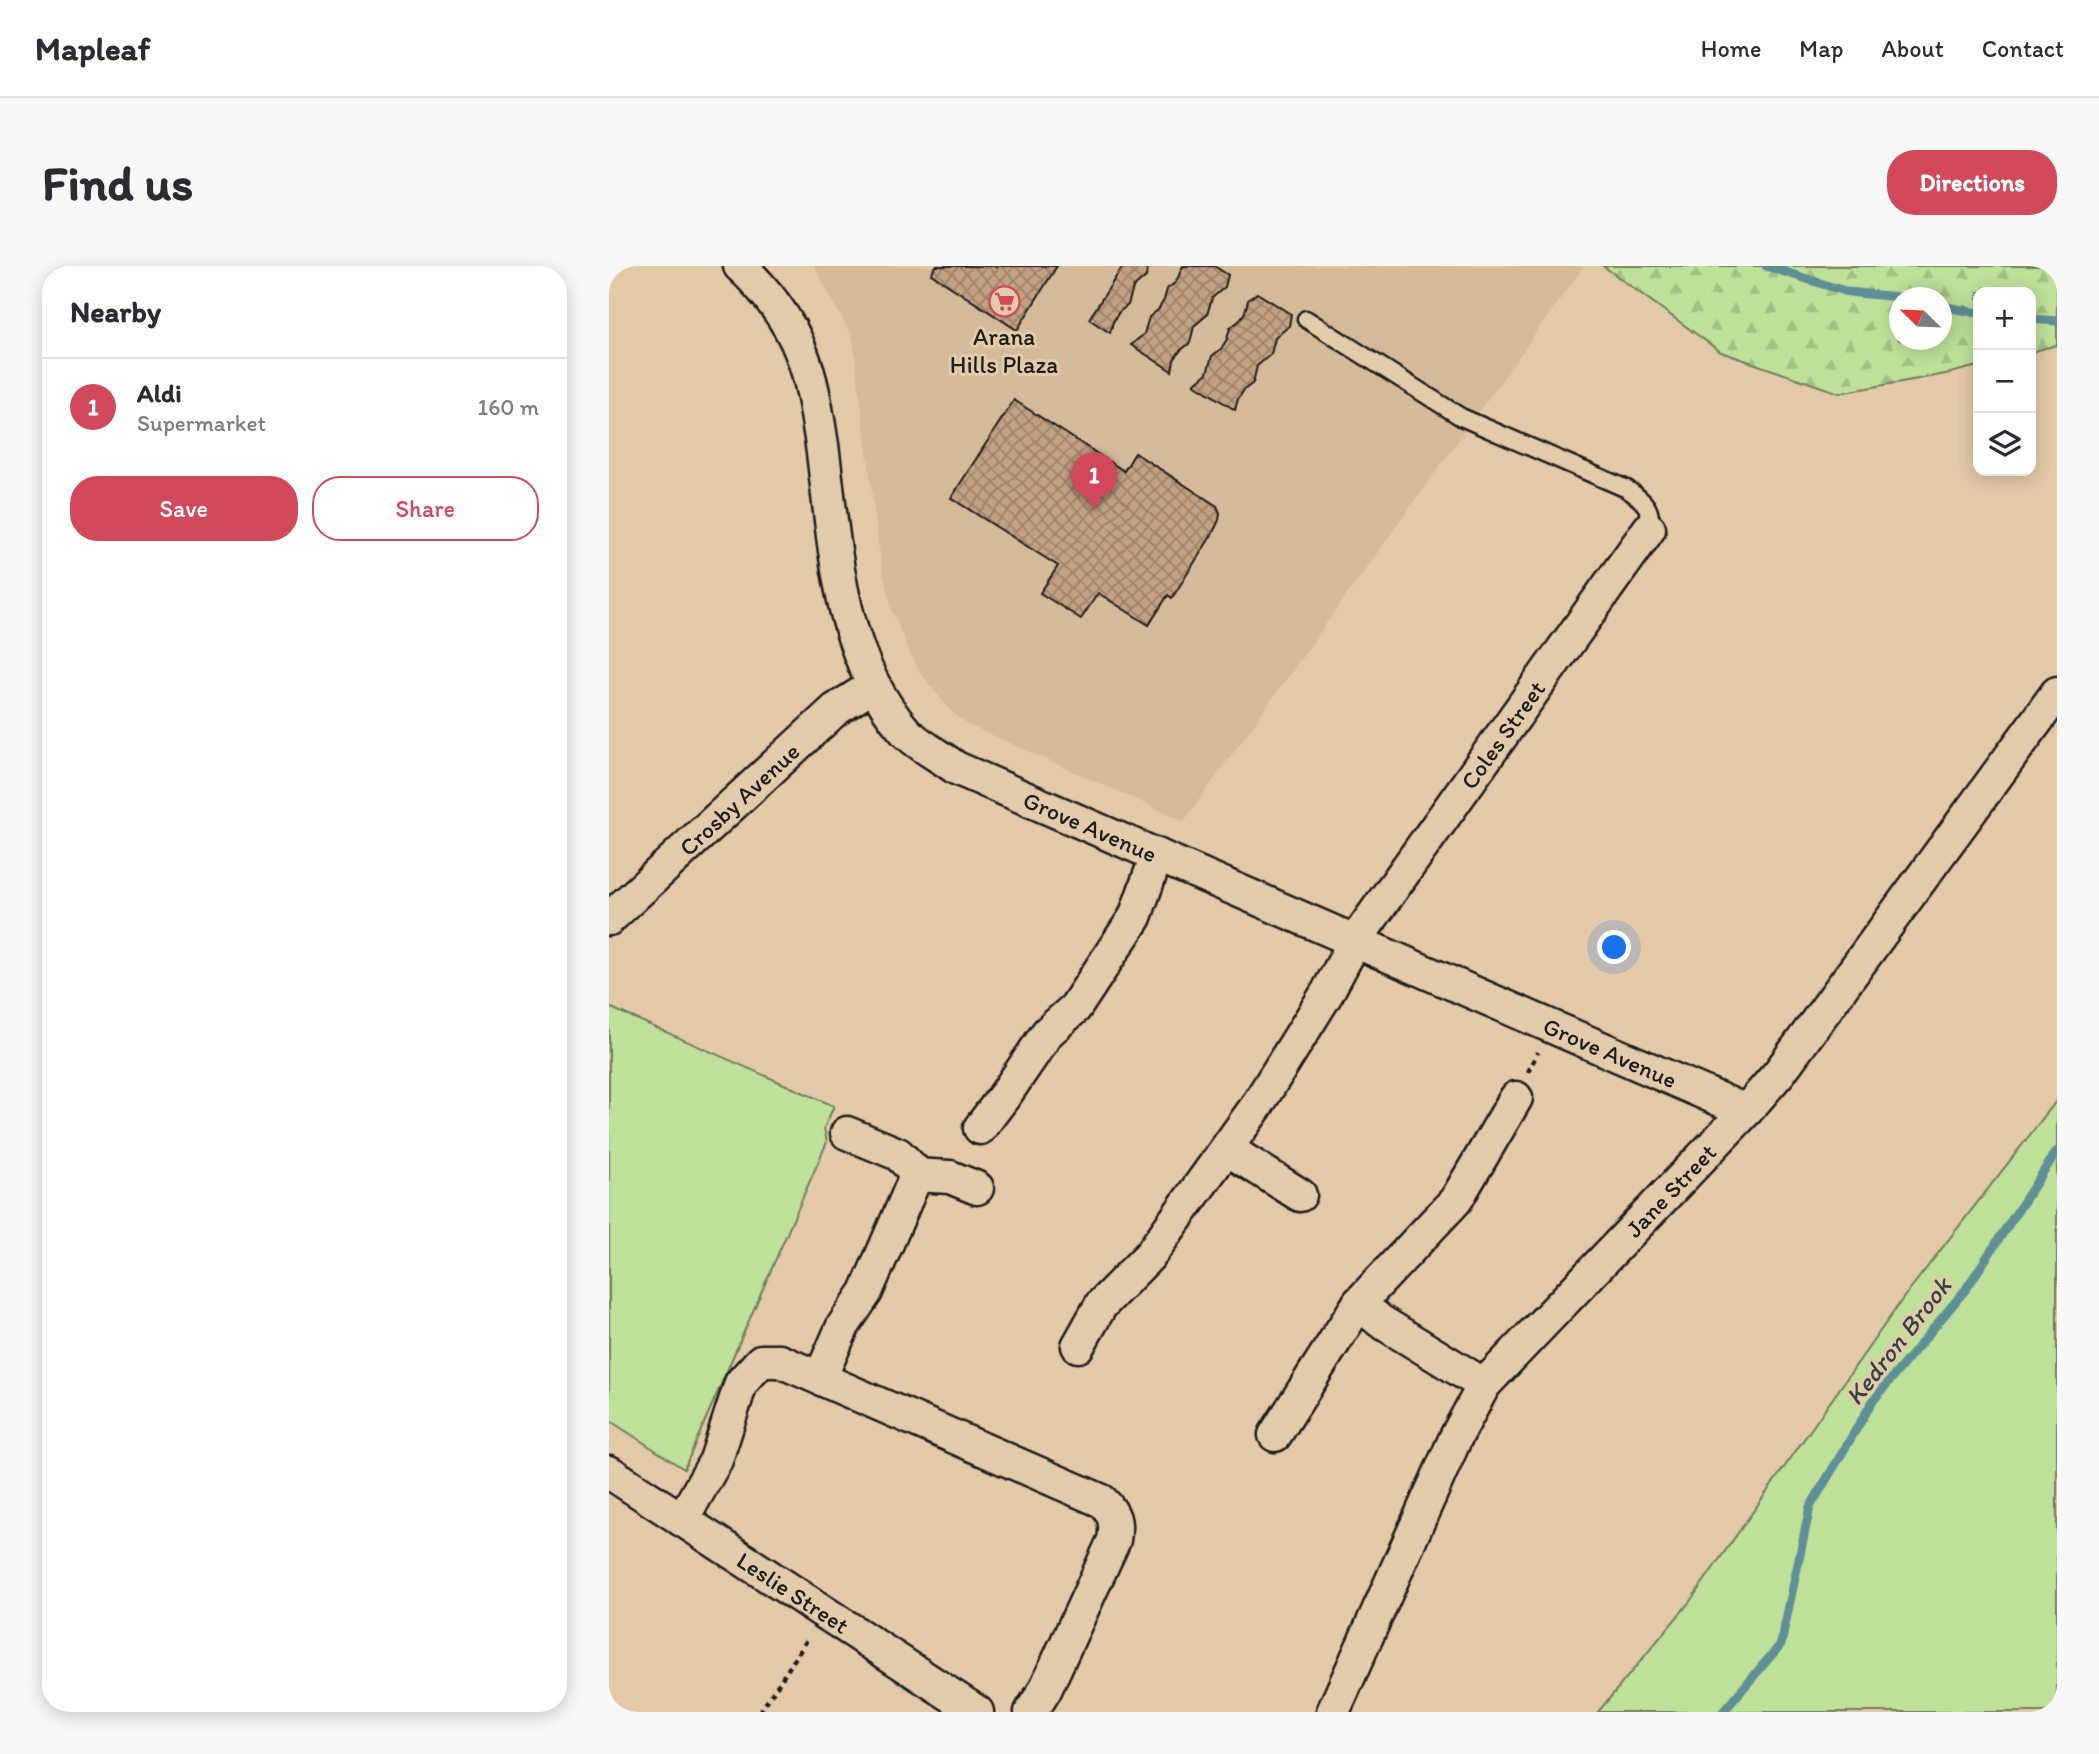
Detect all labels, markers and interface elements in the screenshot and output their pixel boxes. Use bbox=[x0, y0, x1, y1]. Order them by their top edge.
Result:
text: Mapleaf bbox=[35, 29, 150, 68]
text: Home bbox=[1701, 34, 1761, 63]
text: Map bbox=[1799, 34, 1843, 63]
text: About bbox=[1881, 34, 1944, 63]
text: Contact bbox=[1982, 34, 2064, 63]
button: Directions bbox=[1887, 150, 2057, 215]
text: Find us bbox=[42, 153, 193, 212]
supermarket icon: Arana Hills Plaza bbox=[987, 285, 1021, 319]
north arrow bbox=[1889, 287, 1952, 350]
map controls bbox=[1973, 287, 2036, 476]
button: + bbox=[1973, 287, 2036, 350]
text: Nearby bbox=[70, 293, 161, 330]
place label: Arana Hills Plaza bbox=[950, 322, 1058, 379]
button: − bbox=[1973, 350, 2036, 413]
text: Aldi bbox=[137, 377, 182, 409]
text: 1 bbox=[88, 393, 98, 421]
text: 160 m bbox=[477, 393, 539, 421]
text: Supermarket bbox=[137, 409, 266, 437]
button: layers bbox=[1973, 413, 2036, 476]
pin: 1 bbox=[1071, 452, 1117, 510]
button: Save bbox=[70, 476, 298, 541]
button: Share bbox=[312, 476, 539, 541]
street label: Coles Street bbox=[1454, 675, 1551, 794]
street label: Crosby Avenue bbox=[673, 736, 805, 861]
street label: Grove Avenue bbox=[1019, 785, 1161, 868]
your location bbox=[1597, 930, 1631, 964]
street label: Grove Avenue bbox=[1539, 1010, 1682, 1094]
street label: Jane Street bbox=[1619, 1137, 1722, 1243]
water label: Kedron Brook bbox=[1838, 1269, 1959, 1411]
street label: Leslie Street bbox=[732, 1545, 855, 1639]

